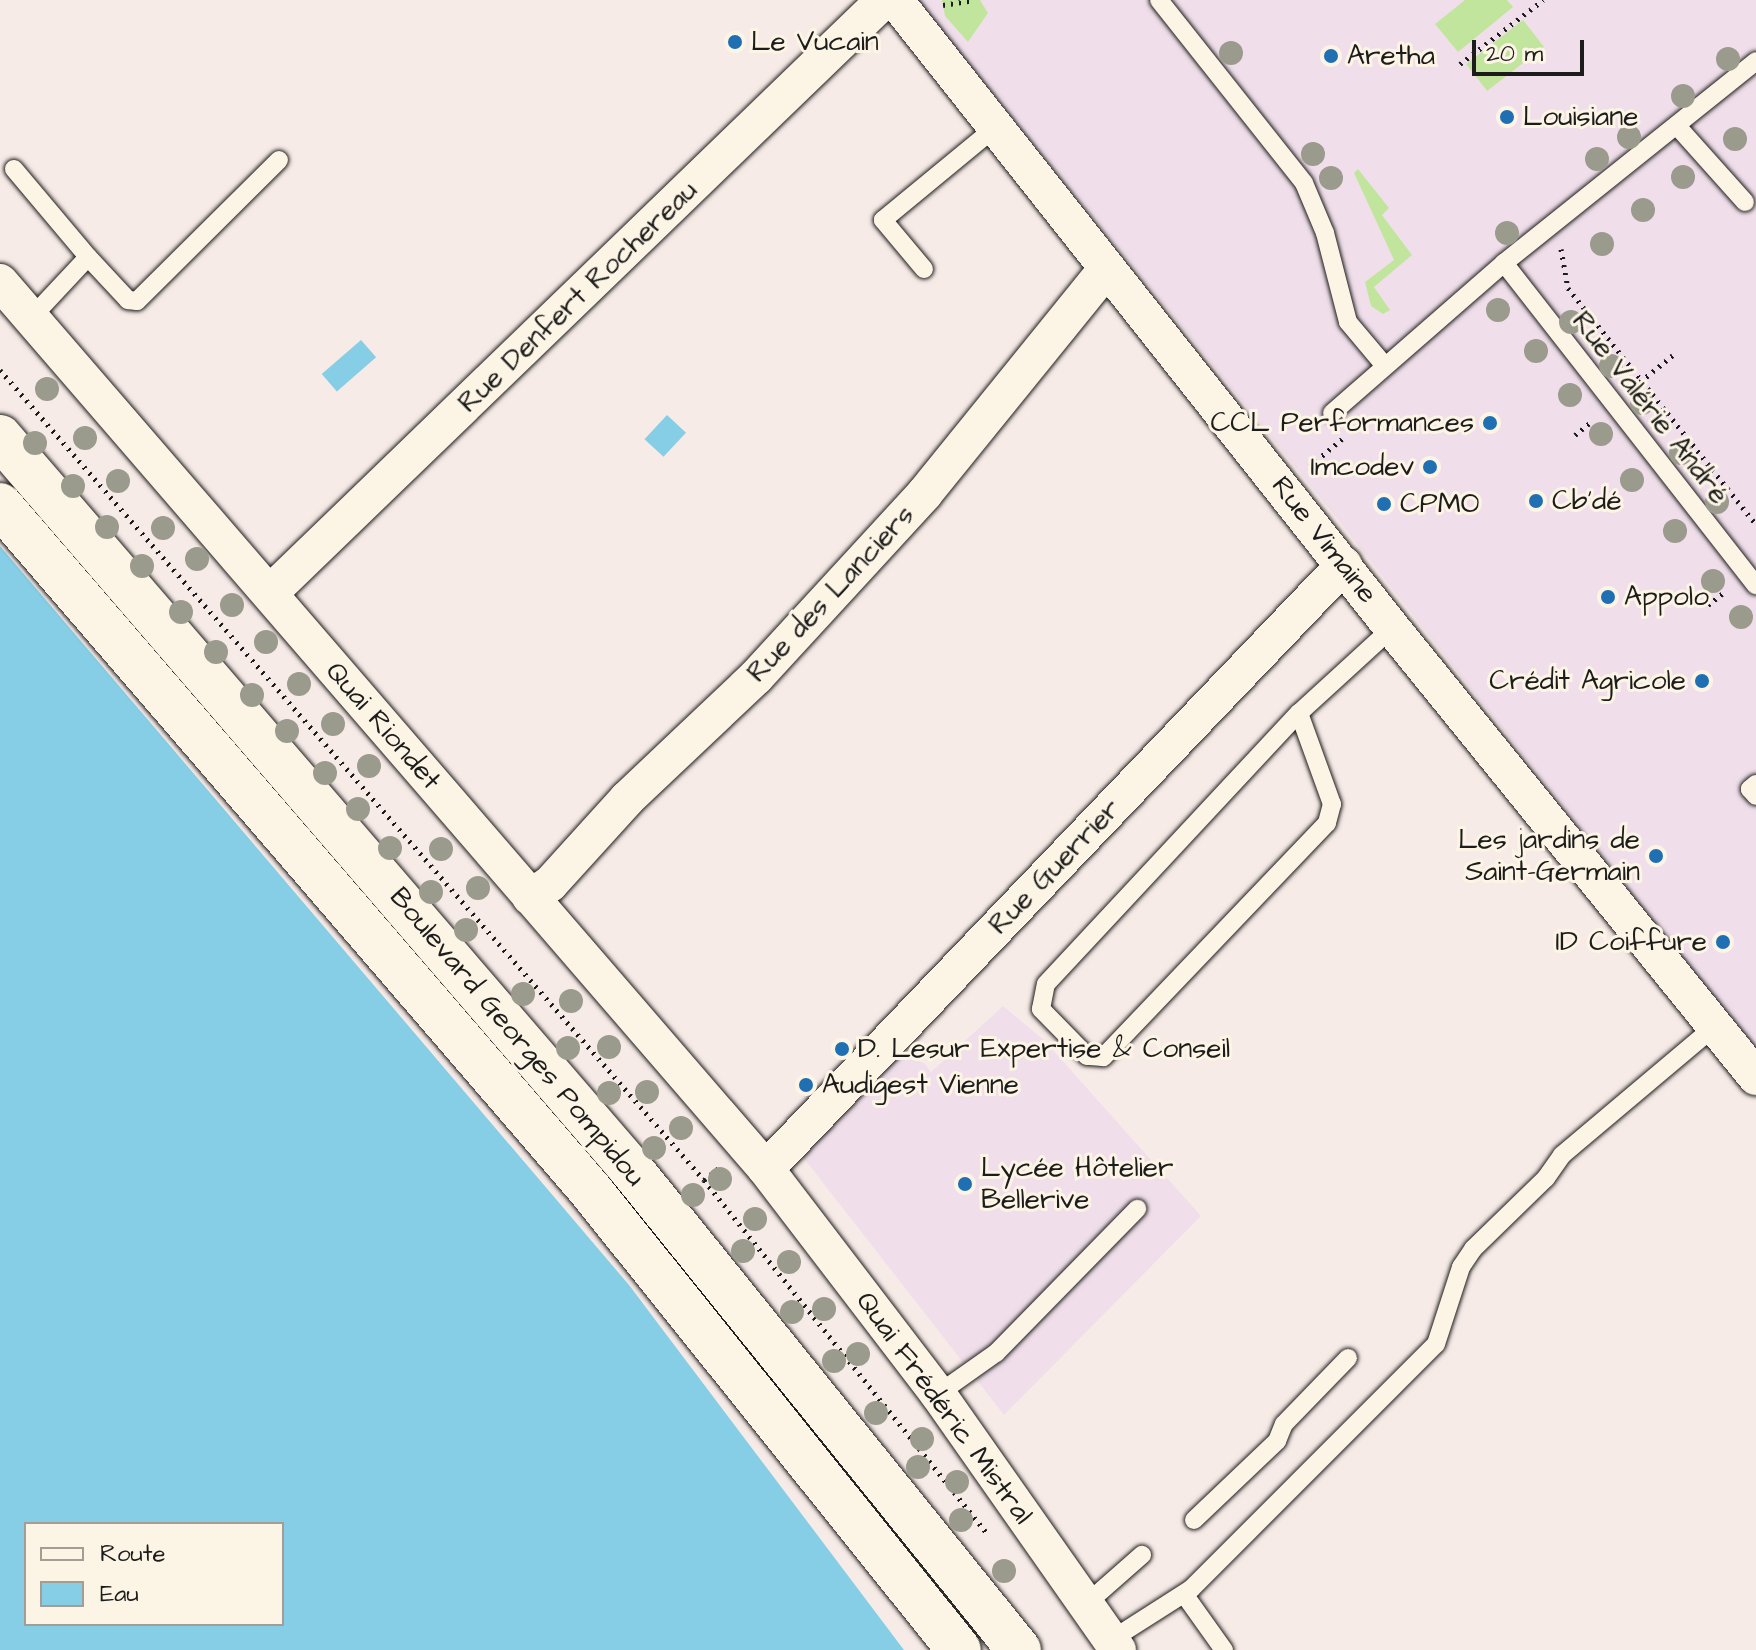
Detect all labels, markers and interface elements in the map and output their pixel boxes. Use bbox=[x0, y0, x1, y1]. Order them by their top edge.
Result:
scale bar bbox=[1476, 24, 1588, 74]
place label: Le Vucain bbox=[751, 25, 879, 59]
marker: Le Vucain bbox=[726, 33, 744, 51]
text: 20 m bbox=[1486, 37, 1543, 71]
place label: Aretha bbox=[1347, 39, 1435, 73]
marker: Aretha bbox=[1322, 47, 1340, 65]
place label: Louisiane bbox=[1523, 100, 1638, 134]
marker: Louisiane bbox=[1498, 108, 1516, 126]
street label: Rue Denfert Rochereau bbox=[452, 174, 704, 420]
street label: Rue Valérie André bbox=[1564, 305, 1736, 511]
place label: CCL Performances bbox=[1211, 406, 1474, 440]
marker: CCL Performances bbox=[1481, 414, 1499, 432]
place label: Imcodev bbox=[1310, 450, 1414, 484]
marker: Imcodev bbox=[1421, 458, 1439, 476]
street label: Rue Vimaine bbox=[1264, 470, 1384, 610]
place label: Cb'dé bbox=[1552, 484, 1622, 518]
place label: CPMO bbox=[1400, 487, 1480, 521]
marker: Cb'dé bbox=[1527, 492, 1545, 510]
marker: CPMO bbox=[1375, 495, 1393, 513]
street label: Rue des Lanciers bbox=[740, 499, 922, 689]
place label: Appolo bbox=[1624, 580, 1709, 614]
marker: Appolo bbox=[1599, 588, 1617, 606]
street label: Quai Riondet bbox=[318, 655, 448, 797]
place label: Crédit Agricole bbox=[1489, 664, 1686, 698]
marker: Crédit Agricole bbox=[1693, 672, 1711, 690]
street label: Rue Guerrier bbox=[982, 792, 1128, 942]
place label: Les jardins de Saint-Germain bbox=[1458, 823, 1640, 889]
marker: Les jardins de Saint-Germain bbox=[1647, 847, 1665, 865]
street label: Boulevard Georges Pompidou bbox=[382, 881, 652, 1193]
place label: ID Coiffure bbox=[1556, 925, 1707, 959]
marker: ID Coiffure bbox=[1714, 933, 1732, 951]
place label: D. Lesur Expertise & Conseil bbox=[858, 1032, 1230, 1066]
marker: D. Lesur Expertise & Conseil bbox=[833, 1040, 851, 1058]
place label: Audigest Vienne bbox=[822, 1068, 1019, 1102]
marker: Audigest Vienne bbox=[797, 1076, 815, 1094]
place label: Lycée Hôtelier Bellerive bbox=[981, 1151, 1173, 1217]
marker: Lycée Hôtelier Bellerive bbox=[956, 1175, 974, 1193]
street label: Quai Frédéric Mistral bbox=[848, 1285, 1040, 1531]
legend bbox=[24, 1522, 284, 1626]
text: Route bbox=[100, 1537, 165, 1571]
text: Eau bbox=[100, 1577, 139, 1611]

